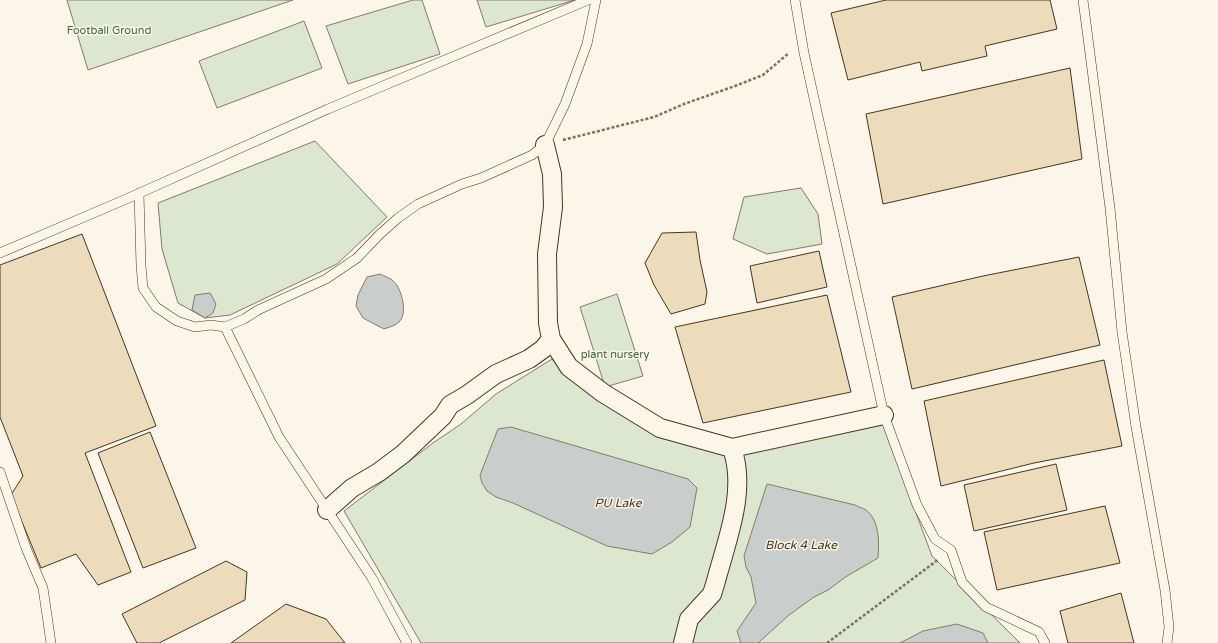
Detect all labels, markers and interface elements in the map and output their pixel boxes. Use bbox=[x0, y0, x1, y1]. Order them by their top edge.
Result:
park label: Football Ground bbox=[67, 24, 151, 37]
park label: plant nursery bbox=[581, 348, 649, 361]
water label: PU Lake bbox=[594, 496, 643, 510]
water label: Block 4 Lake bbox=[765, 538, 838, 552]

